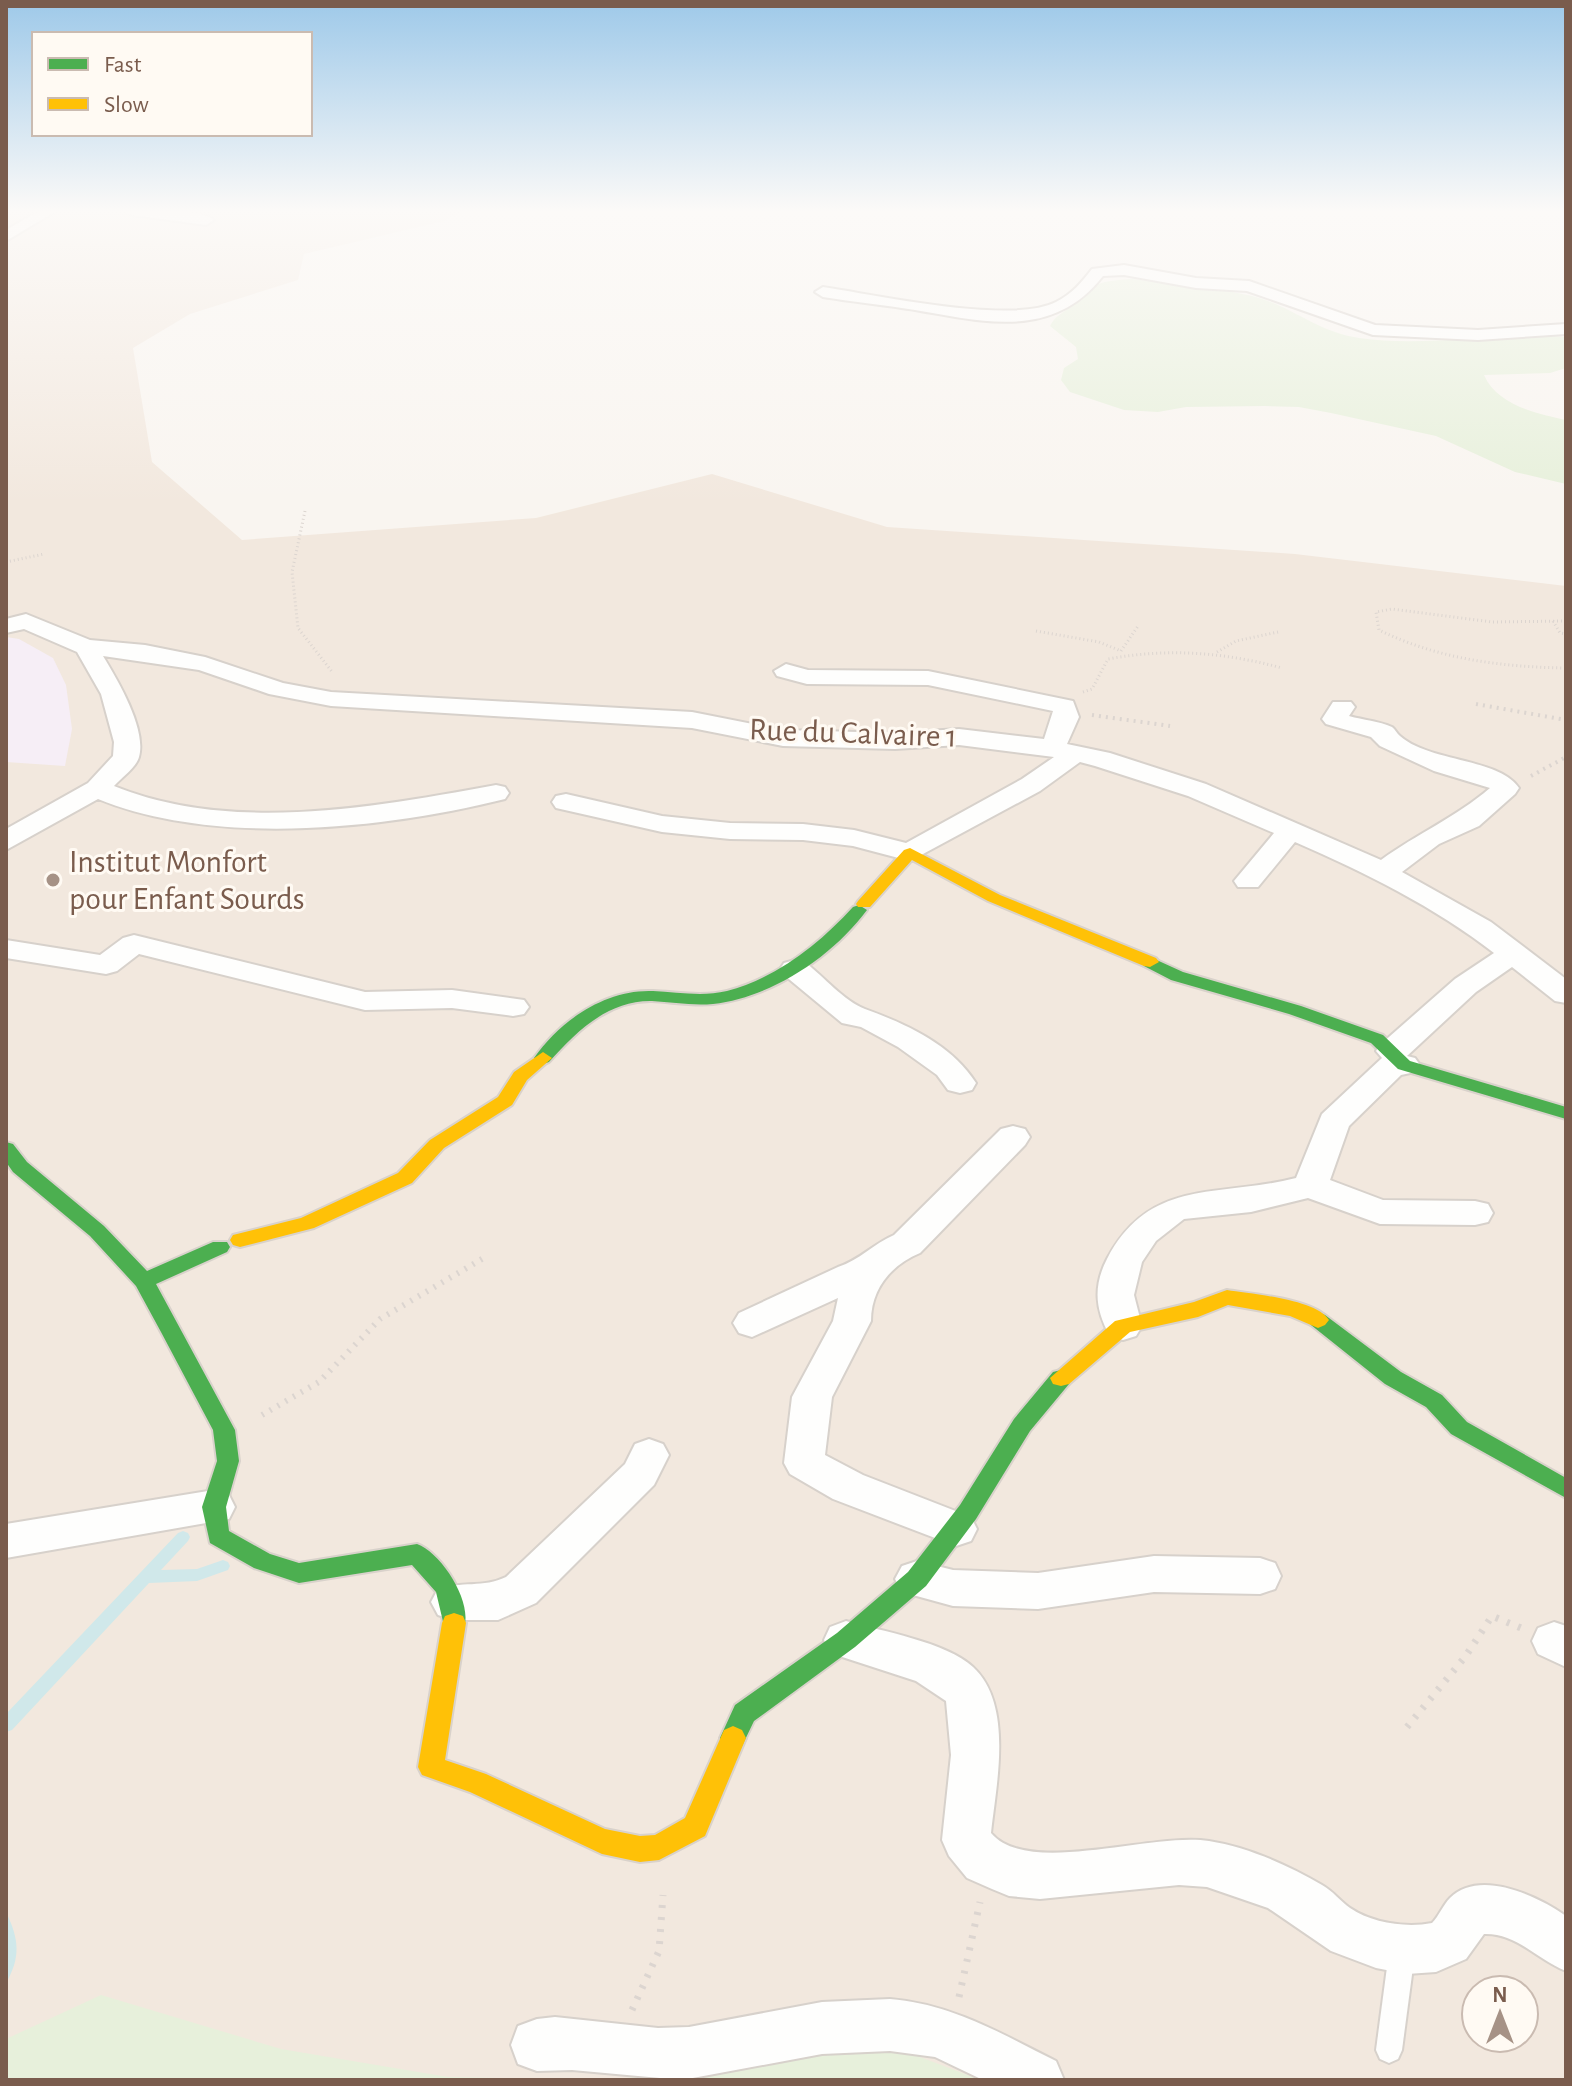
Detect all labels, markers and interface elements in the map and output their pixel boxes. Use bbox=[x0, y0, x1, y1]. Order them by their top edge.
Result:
legend bbox=[32, 32, 312, 136]
text: Fast bbox=[104, 53, 142, 77]
text: Slow bbox=[104, 93, 149, 117]
street label: Rue du Calvaire 1 bbox=[749, 713, 957, 753]
place label: Institut Monfort pour Enfant Sourds bbox=[69, 846, 305, 915]
marker: Institut Monfort pour Enfant Sourds bbox=[44, 871, 62, 889]
north arrow bbox=[1460, 1974, 1540, 2054]
text: N bbox=[1492, 1984, 1508, 2006]

